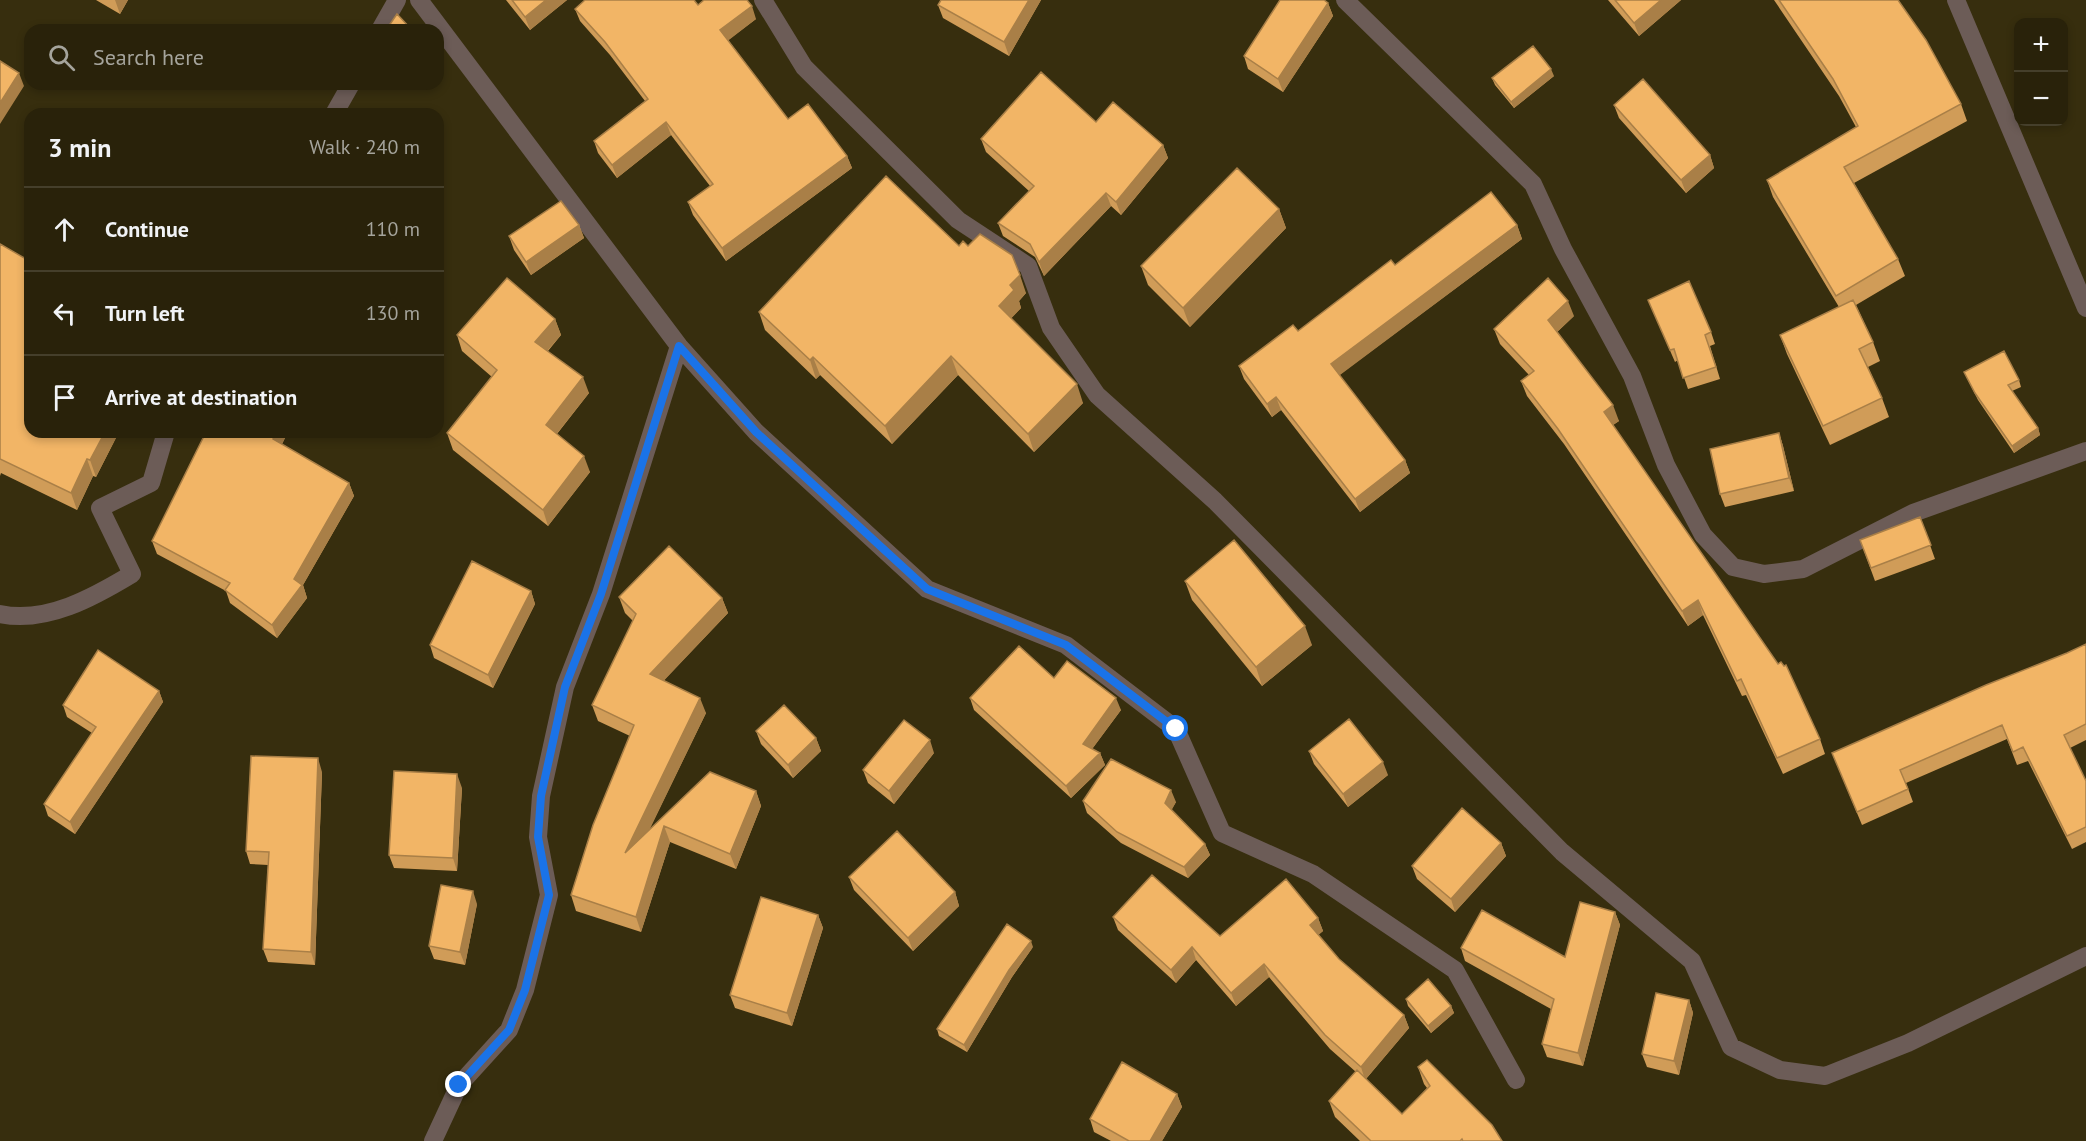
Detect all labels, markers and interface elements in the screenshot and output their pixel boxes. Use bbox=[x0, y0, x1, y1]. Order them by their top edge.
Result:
map controls bbox=[2014, 18, 2068, 126]
button: + bbox=[2014, 18, 2068, 72]
search box bbox=[24, 24, 444, 90]
icon: search bbox=[45, 41, 78, 74]
text: Search here bbox=[93, 43, 204, 71]
button: − bbox=[2014, 72, 2068, 126]
text: 3 min bbox=[48, 131, 111, 164]
text: Walk · 240 m bbox=[309, 134, 420, 160]
icon: ahead bbox=[48, 213, 81, 246]
text: Continue bbox=[105, 215, 189, 243]
text: 110 m bbox=[366, 216, 420, 242]
icon: left bbox=[48, 297, 81, 330]
text: Turn left bbox=[105, 299, 185, 327]
text: 130 m bbox=[366, 300, 420, 326]
icon: arrive bbox=[48, 381, 81, 414]
text: Arrive at destination bbox=[105, 383, 297, 411]
route start bbox=[1162, 715, 1188, 741]
route end bbox=[445, 1071, 471, 1097]

